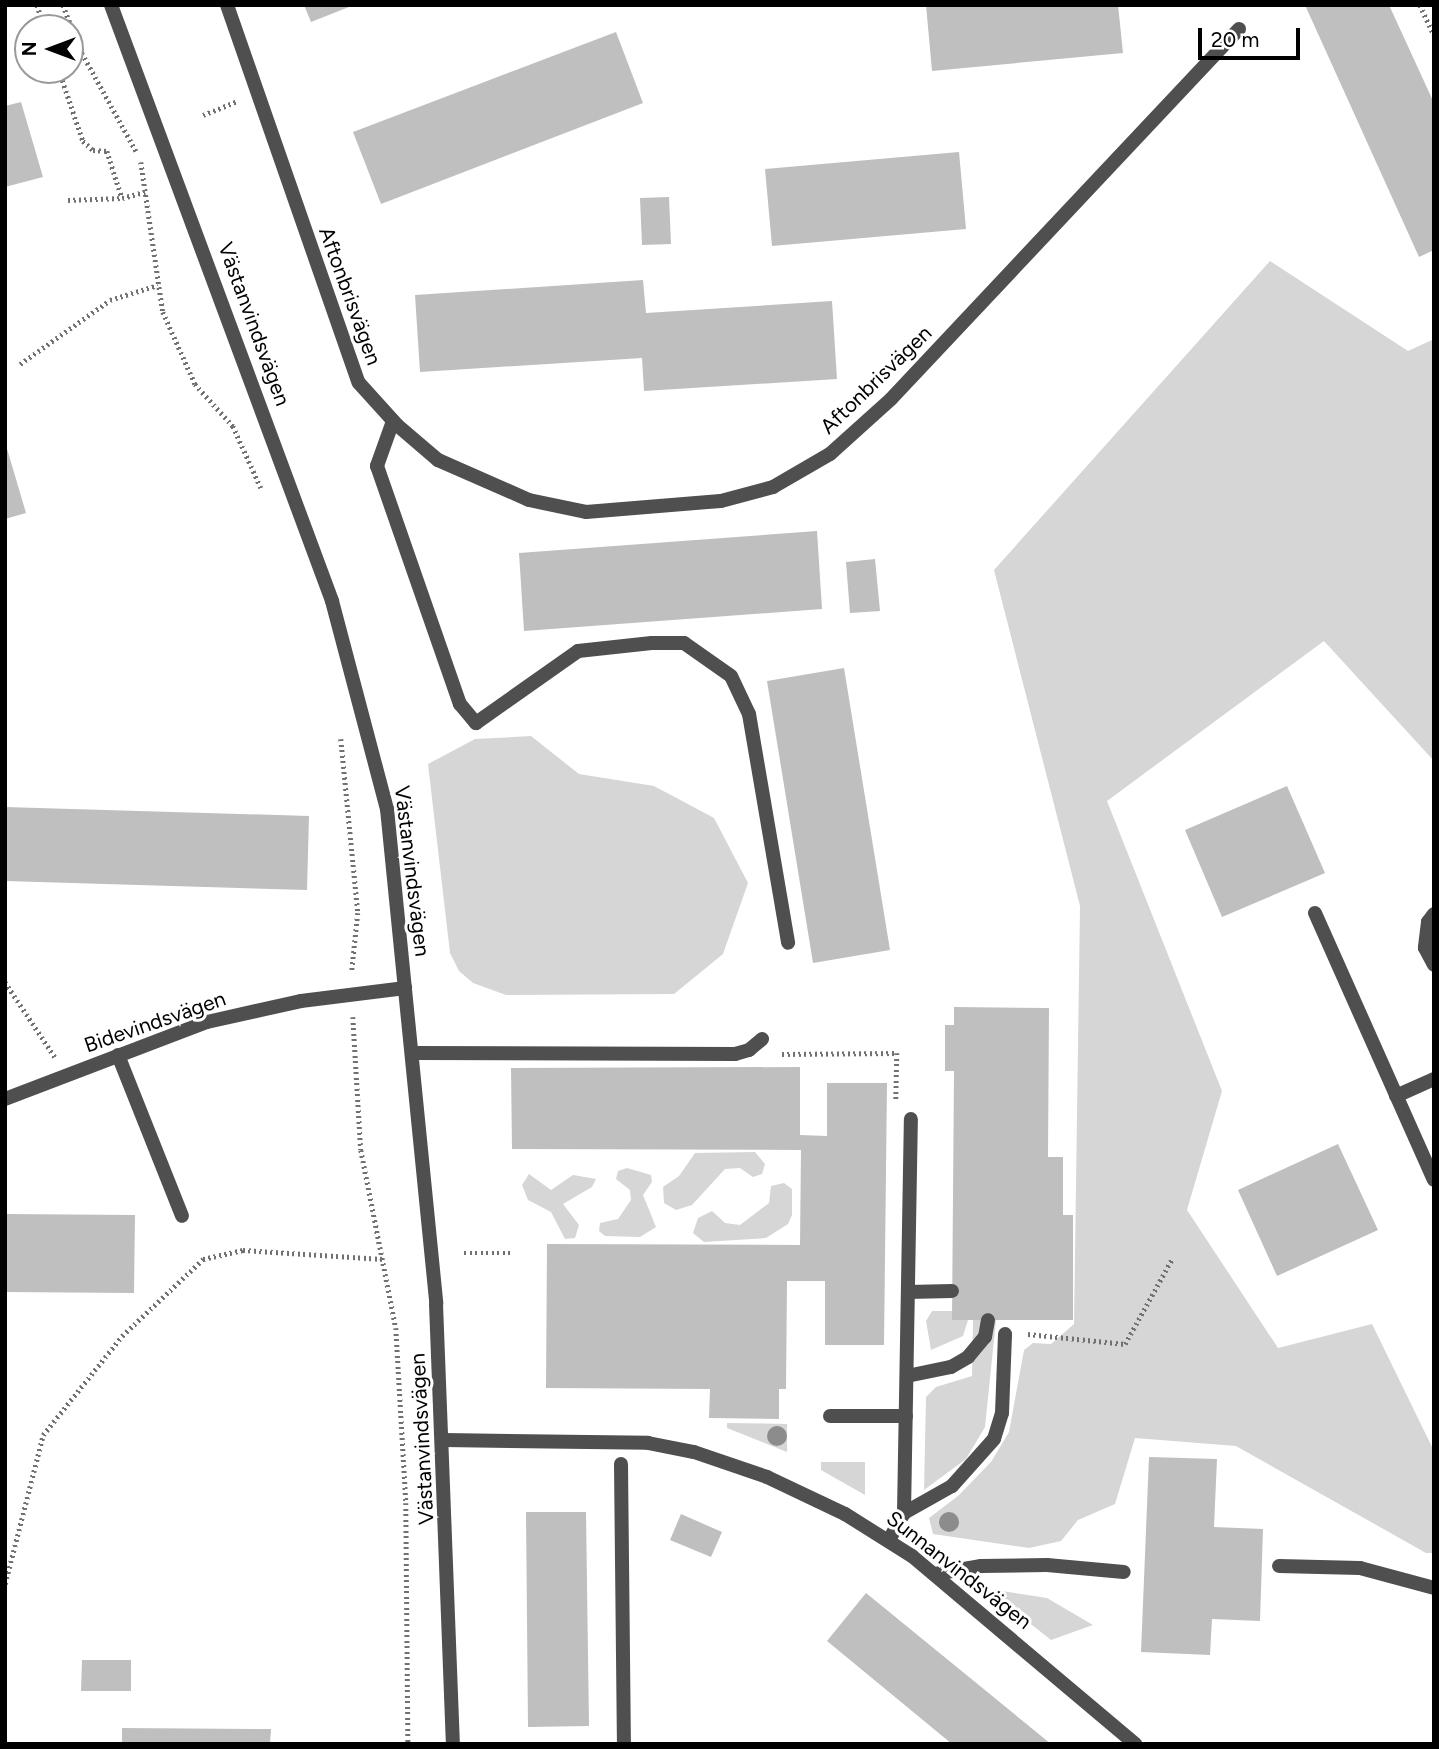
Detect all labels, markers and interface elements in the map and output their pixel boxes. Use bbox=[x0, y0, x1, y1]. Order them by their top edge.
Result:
north arrow bbox=[14, 14, 84, 84]
scale bar bbox=[1201, 14, 1302, 58]
text: 20 m bbox=[1211, 27, 1259, 52]
text: N bbox=[18, 42, 41, 56]
street label: Aftonbrisvägen bbox=[313, 224, 387, 368]
street label: Västanvindsvägen bbox=[213, 239, 295, 409]
street label: Aftonbrisvägen bbox=[815, 321, 937, 439]
street label: Västanvindsvägen bbox=[389, 784, 435, 958]
street label: Bidevindsvägen bbox=[81, 986, 229, 1058]
street label: Västanvindsvägen bbox=[405, 1353, 439, 1525]
street label: Sunnanvindsvägen bbox=[881, 1506, 1037, 1634]

